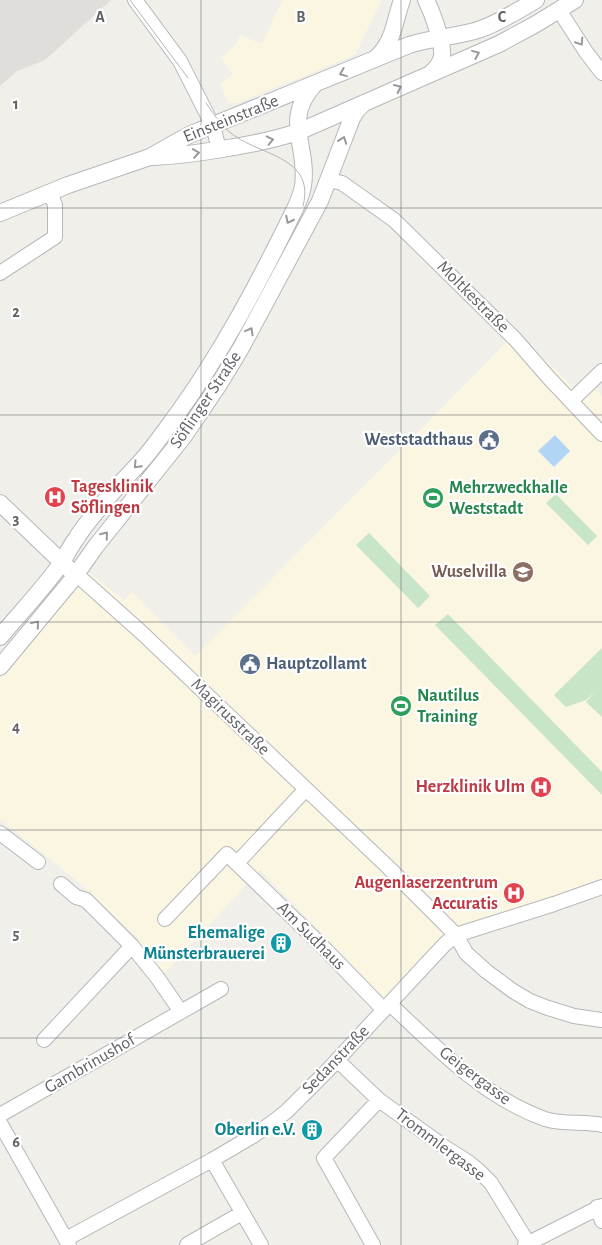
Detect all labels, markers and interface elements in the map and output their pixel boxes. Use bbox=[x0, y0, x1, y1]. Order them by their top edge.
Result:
text: A bbox=[95, 9, 105, 25]
text: B bbox=[296, 9, 306, 25]
text: C bbox=[498, 9, 507, 25]
one-way arrow bbox=[574, 36, 583, 45]
one-way arrow bbox=[471, 50, 480, 60]
one-way arrow bbox=[339, 67, 347, 77]
one-way arrow bbox=[393, 84, 402, 94]
street label: Einsteinstraße bbox=[181, 92, 281, 146]
text: 1 bbox=[13, 96, 19, 112]
one-way arrow bbox=[265, 135, 274, 146]
one-way arrow bbox=[337, 136, 347, 144]
one-way arrow bbox=[192, 149, 200, 159]
one-way arrow bbox=[285, 215, 295, 224]
street label: Moltkestraße bbox=[434, 258, 512, 336]
text: 2 bbox=[12, 304, 20, 320]
one-way arrow bbox=[244, 328, 254, 337]
street label: Söflinger Straße bbox=[167, 348, 245, 452]
public building icon: Weststadthaus bbox=[477, 428, 501, 452]
place label: Weststadthaus bbox=[364, 431, 473, 449]
one-way arrow bbox=[134, 459, 143, 468]
place label: Tagesklinik Söflingen bbox=[71, 478, 153, 517]
place label: Mehrzweckhalle Weststadt bbox=[449, 479, 568, 518]
hospital icon: Tagesklinik Söflingen bbox=[43, 485, 67, 509]
sports icon: Mehrzweckhalle Weststadt bbox=[421, 486, 445, 510]
text: 3 bbox=[13, 511, 20, 527]
one-way arrow bbox=[99, 532, 107, 541]
school or university icon: Wuselvilla bbox=[511, 560, 535, 584]
place label: Wuselvilla bbox=[431, 563, 507, 581]
one-way arrow bbox=[30, 621, 38, 630]
public building icon: Hauptzollamt bbox=[238, 652, 262, 676]
place label: Hauptzollamt bbox=[266, 655, 367, 673]
street label: Magirusstraße bbox=[187, 675, 273, 759]
place label: Nautilus Training bbox=[417, 687, 479, 726]
sports icon: Nautilus Training bbox=[389, 694, 413, 718]
text: 4 bbox=[12, 719, 20, 735]
hospital icon: Herzklinik Ulm bbox=[529, 775, 553, 799]
place label: Herzklinik Ulm bbox=[416, 778, 525, 796]
place label: Augenlaserzentrum Accuratis bbox=[354, 874, 498, 913]
hospital icon: Augenlaserzentrum Accuratis bbox=[502, 881, 526, 905]
street label: Am Sudhaus bbox=[273, 898, 349, 974]
place label: Ehemalige Münsterbrauerei bbox=[143, 924, 265, 963]
text: 5 bbox=[13, 926, 20, 942]
building icon: Ehemalige Münsterbrauerei bbox=[269, 931, 293, 955]
street label: Sedanstraße bbox=[299, 1022, 373, 1098]
street label: Gambrinushof bbox=[42, 1030, 139, 1097]
street label: Geigergasse bbox=[436, 1043, 514, 1109]
street label: Trommlergasse bbox=[392, 1105, 488, 1185]
building icon: Oberlin e.V. bbox=[300, 1118, 324, 1142]
place label: Oberlin e.V. bbox=[215, 1121, 296, 1139]
text: 6 bbox=[12, 1134, 20, 1150]

